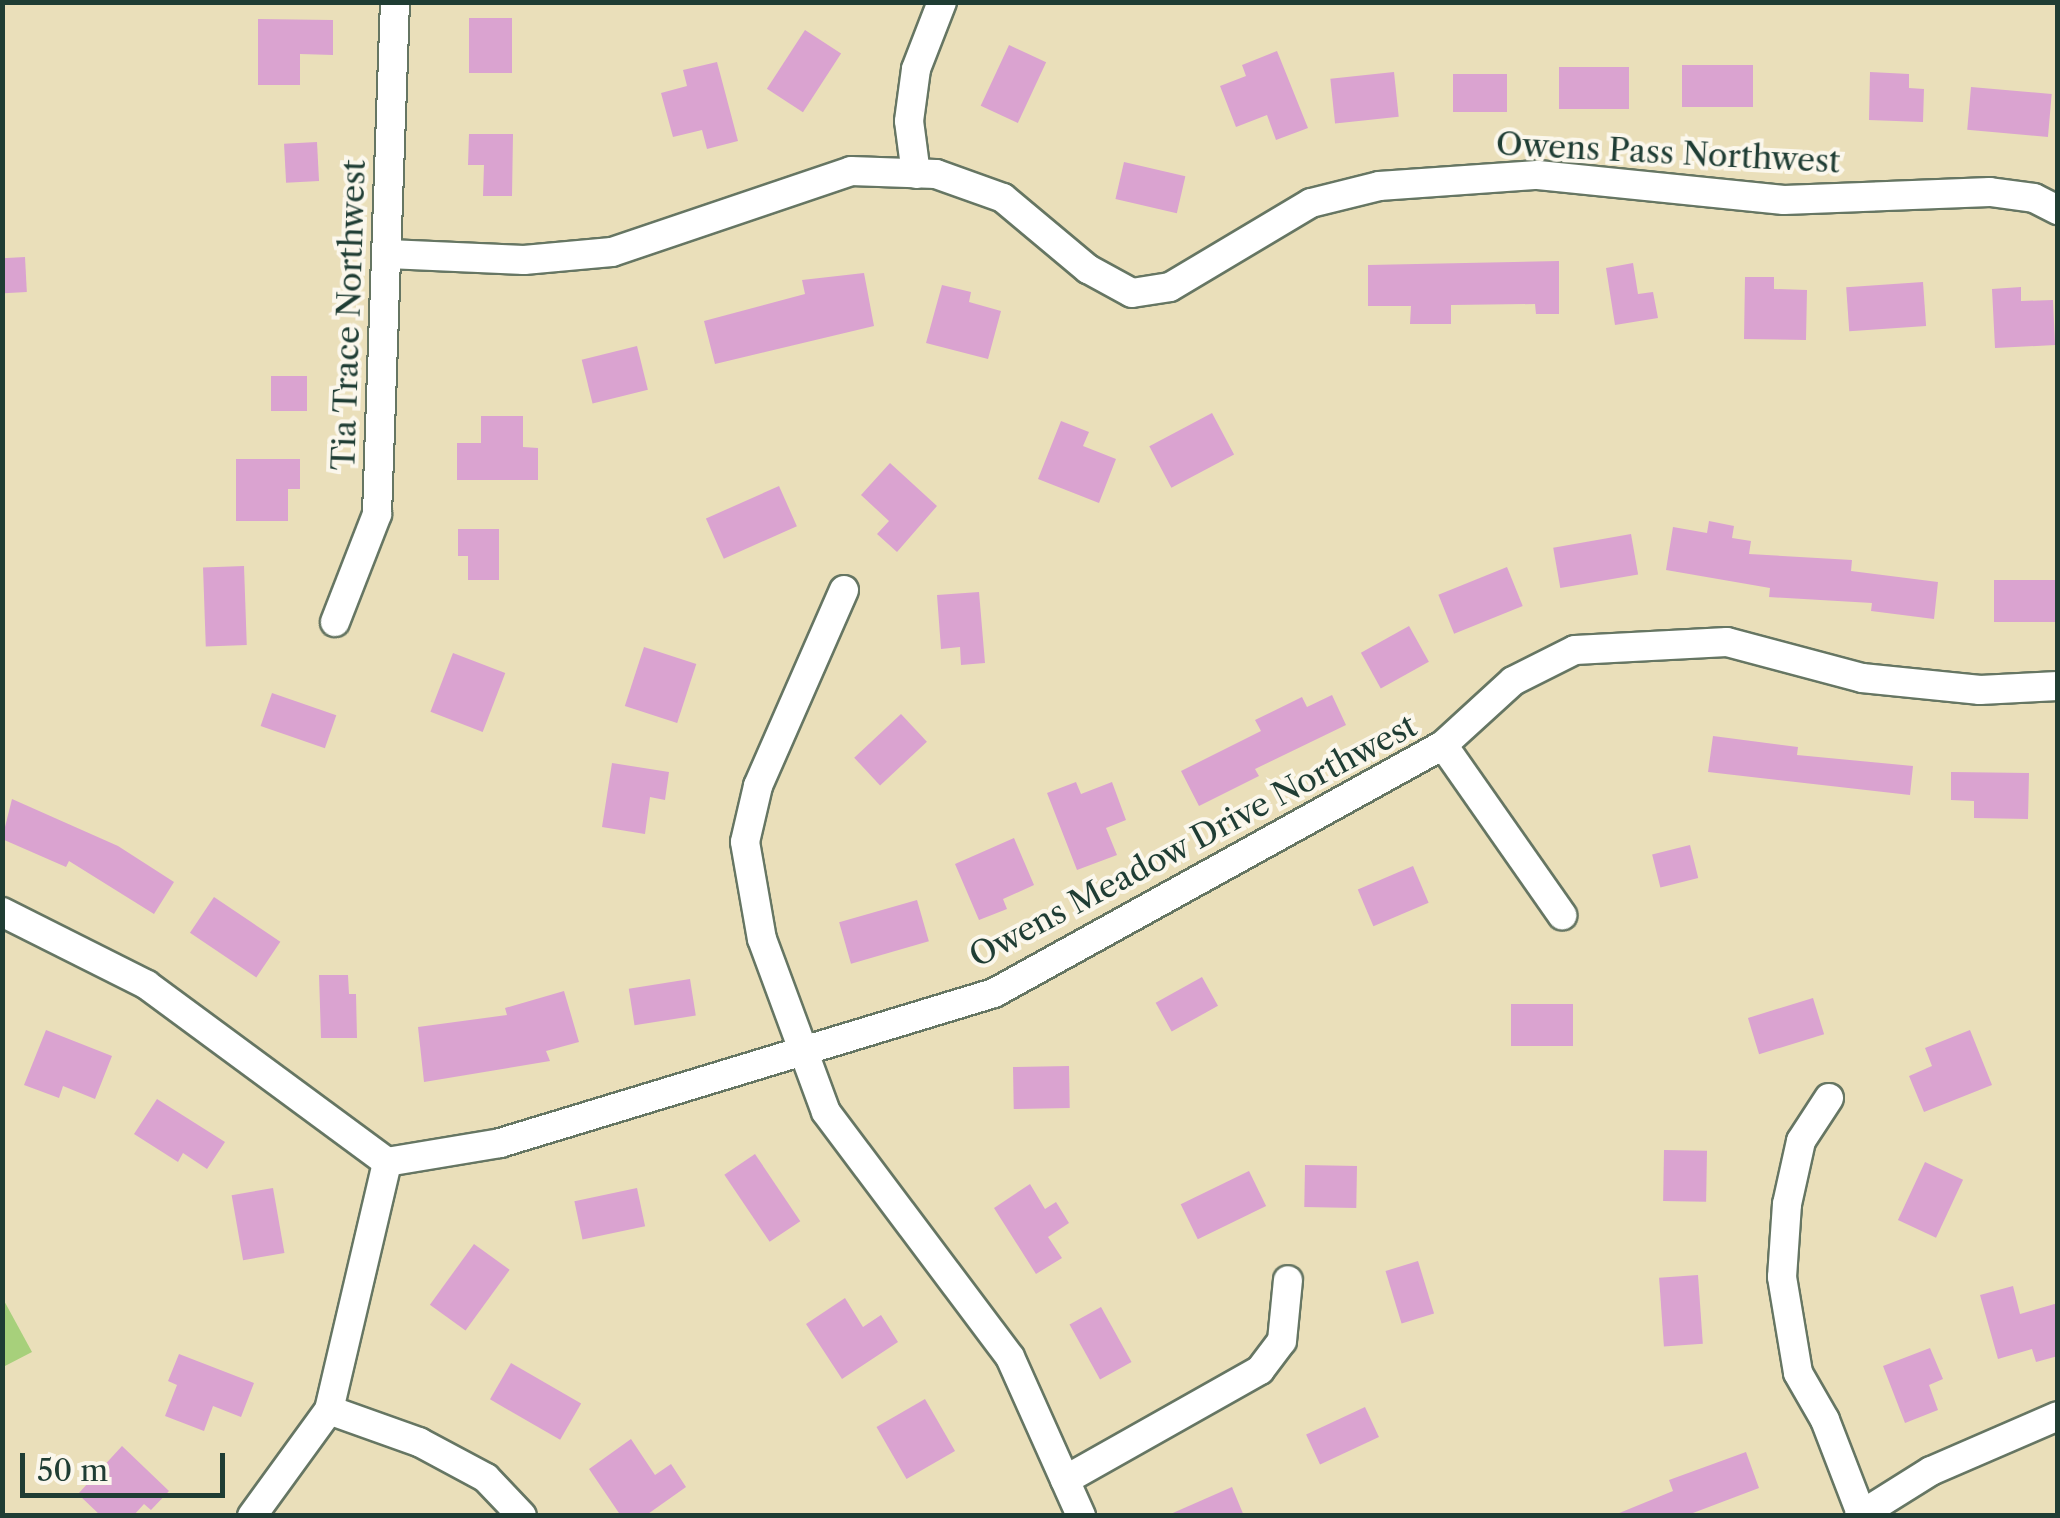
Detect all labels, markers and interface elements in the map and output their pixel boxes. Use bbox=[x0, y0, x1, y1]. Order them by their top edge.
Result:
street label: Owens Pass Northwest bbox=[1495, 125, 1841, 181]
street label: Tia Trace Northwest bbox=[324, 158, 374, 472]
street label: Owens Meadow Drive Northwest bbox=[962, 706, 1424, 976]
scale bar bbox=[25, 1433, 230, 1495]
text: 50 m bbox=[37, 1452, 108, 1489]

